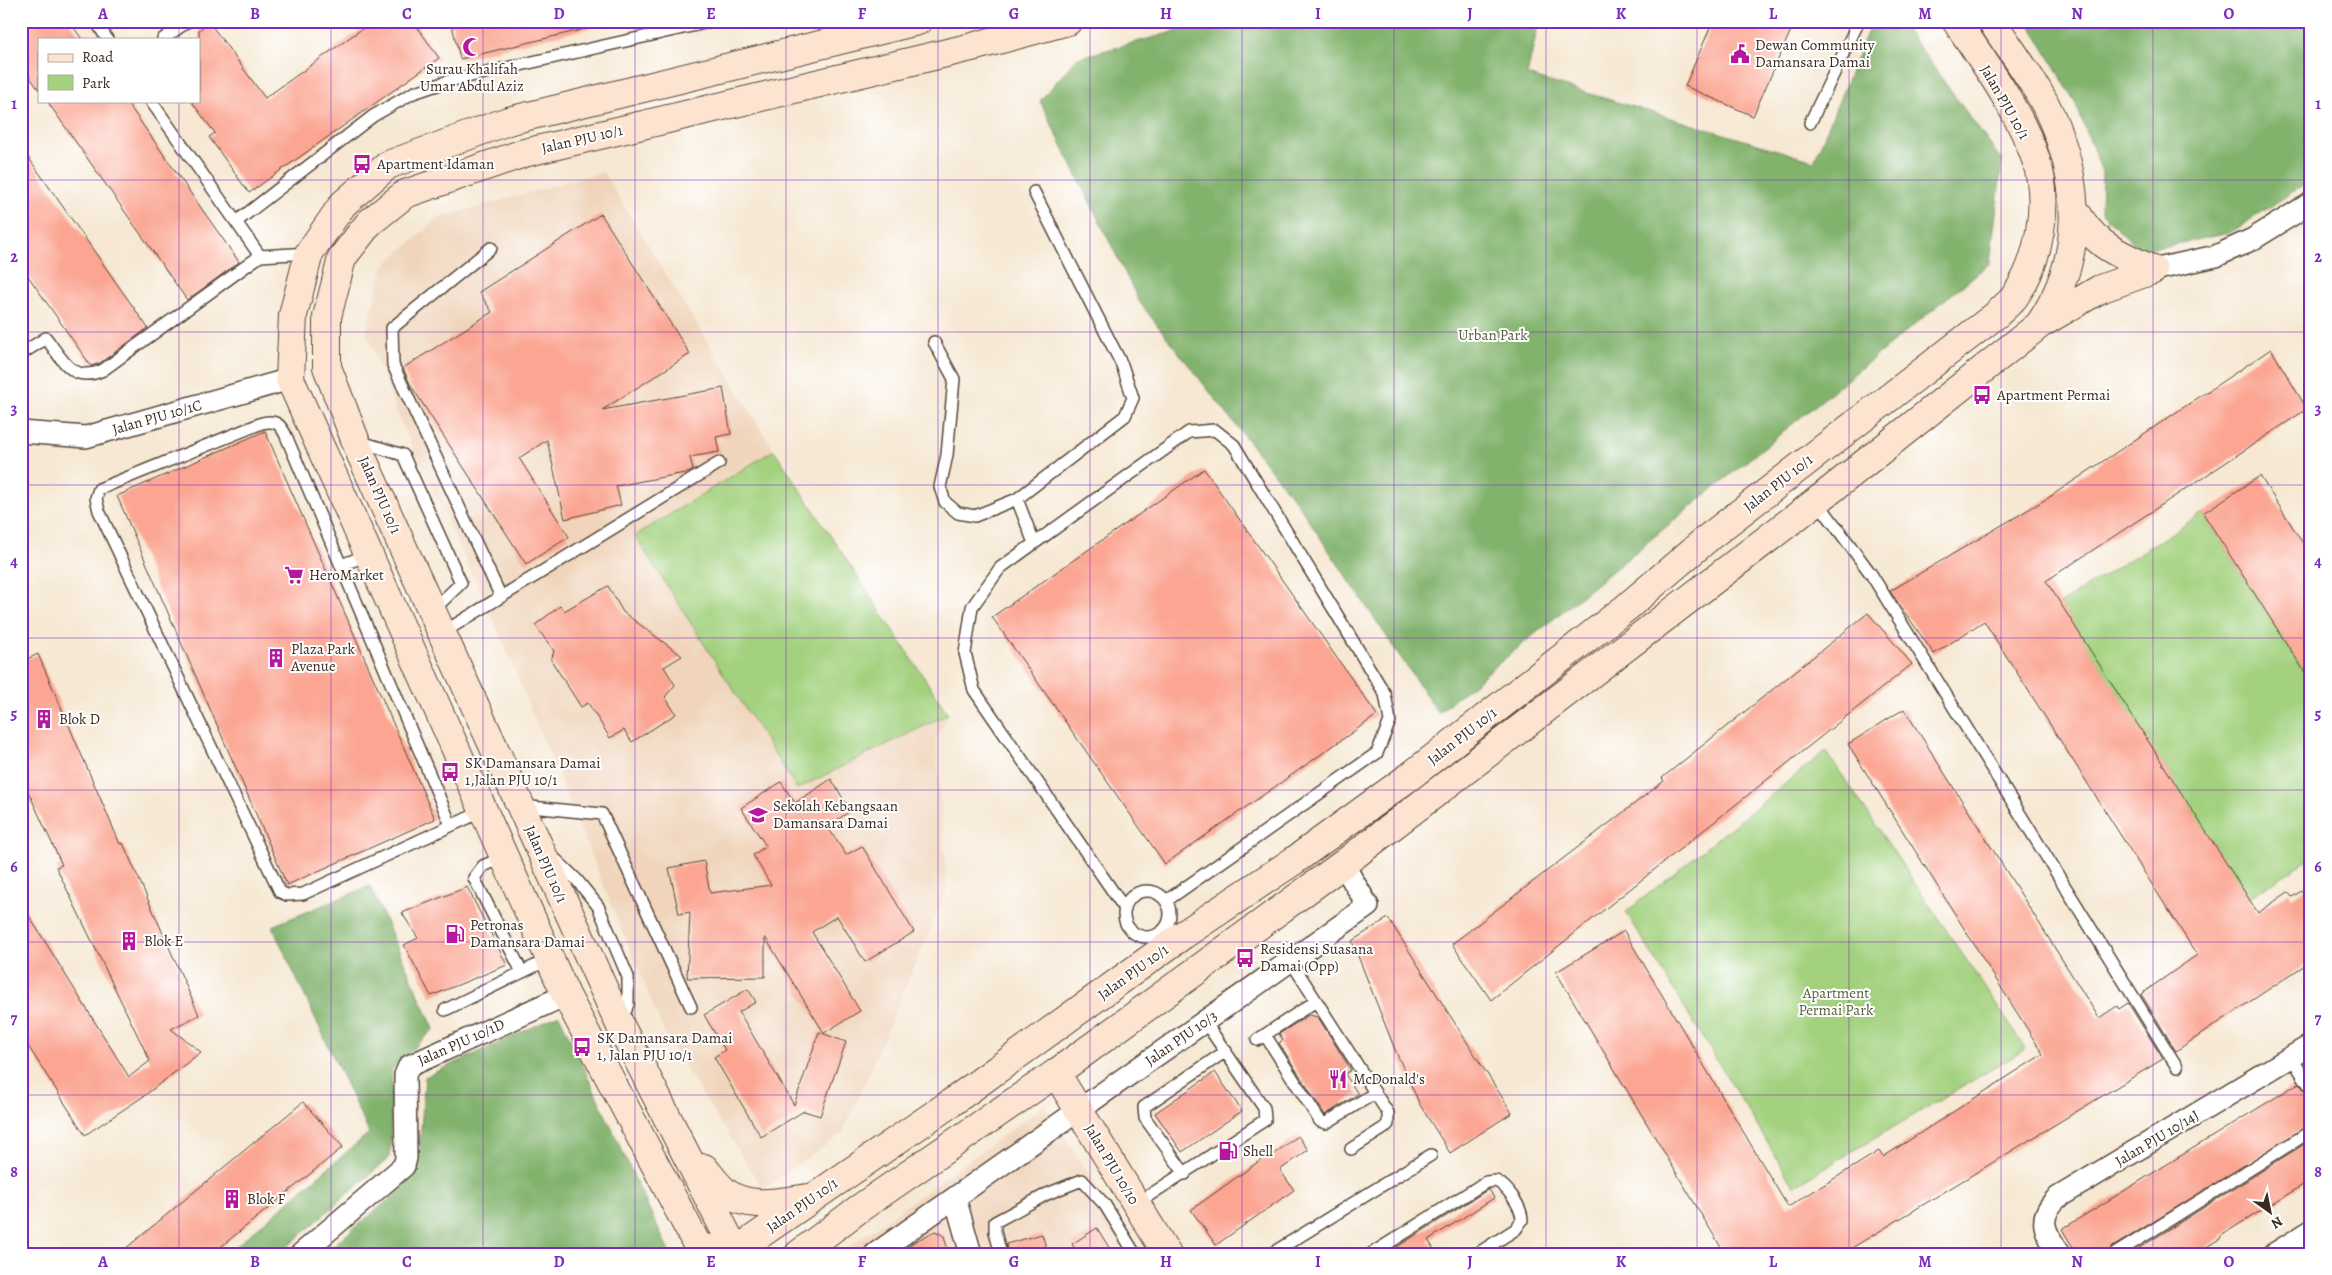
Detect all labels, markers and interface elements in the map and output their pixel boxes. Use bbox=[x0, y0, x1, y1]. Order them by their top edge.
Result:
text: A bbox=[97, 3, 109, 25]
text: B bbox=[250, 3, 260, 25]
text: C bbox=[402, 3, 412, 25]
text: D bbox=[553, 3, 565, 25]
text: E bbox=[706, 3, 716, 25]
text: F bbox=[858, 3, 867, 25]
text: G bbox=[1009, 3, 1019, 25]
text: H bbox=[1160, 3, 1172, 25]
text: I bbox=[1315, 3, 1321, 25]
text: J bbox=[1467, 3, 1473, 25]
text: K bbox=[1616, 3, 1627, 25]
text: L bbox=[1769, 3, 1778, 25]
text: M bbox=[1918, 3, 1932, 25]
text: N bbox=[2071, 3, 2083, 25]
text: O bbox=[2224, 3, 2235, 25]
place label: Dewan Community Damansara Damai bbox=[1755, 35, 1875, 72]
mosque icon: Surau Khalifah Umar Abdul Aziz bbox=[461, 36, 483, 58]
legend bbox=[38, 38, 200, 102]
public building icon: Dewan Community Damansara Damai bbox=[1729, 43, 1751, 65]
text: Road bbox=[82, 47, 114, 67]
place label: Surau Khalifah Umar Abdul Aziz bbox=[420, 59, 524, 96]
street label: Jalan PJU 10/1 bbox=[1976, 61, 2034, 143]
text: Park bbox=[82, 73, 111, 93]
text: 1 bbox=[11, 93, 17, 115]
text: 1 bbox=[2315, 93, 2321, 115]
street label: Jalan PJU 10/1 bbox=[539, 120, 625, 158]
bus stop icon: Apartment Idaman bbox=[351, 153, 373, 175]
place label: Apartment Idaman bbox=[376, 154, 494, 174]
text: 2 bbox=[10, 246, 18, 268]
text: 2 bbox=[2314, 246, 2322, 268]
park label: Urban Park bbox=[1458, 325, 1528, 345]
bus stop icon: Apartment Permai bbox=[1971, 384, 1993, 406]
place label: Apartment Permai bbox=[1996, 385, 2110, 405]
street label: Jalan PJU 10/1C bbox=[110, 395, 204, 439]
text: 3 bbox=[11, 398, 18, 420]
text: 3 bbox=[2315, 398, 2322, 420]
street label: Jalan PJU 10/1 bbox=[1739, 450, 1817, 516]
street label: Jalan PJU 10/1 bbox=[354, 453, 406, 537]
text: 4 bbox=[10, 551, 18, 573]
text: 4 bbox=[2314, 551, 2322, 573]
supermarket icon: HeroMarket bbox=[283, 564, 305, 586]
place label: HeroMarket bbox=[309, 565, 384, 585]
place label: Plaza Park Avenue bbox=[290, 639, 355, 676]
building icon: Plaza Park Avenue bbox=[265, 647, 287, 669]
text: 5 bbox=[11, 703, 18, 725]
street label: Jalan PJU 10/1 bbox=[1423, 703, 1501, 769]
text: 5 bbox=[2315, 703, 2322, 725]
building icon: Blok D bbox=[33, 708, 55, 730]
place label: Blok D bbox=[59, 709, 100, 729]
place label: SK Damansara Damai 1,Jalan PJU 10/1 bbox=[465, 753, 600, 790]
bus stop icon: SK Damansara Damai 1,Jalan PJU 10/1 bbox=[439, 761, 461, 783]
place label: Sekolah Kebangsaan Damansara Damai bbox=[773, 796, 898, 833]
school or university icon: Sekolah Kebangsaan Damansara Damai bbox=[747, 804, 769, 826]
street label: Jalan PJU 10/1 bbox=[520, 822, 572, 906]
text: 6 bbox=[10, 856, 18, 878]
text: 6 bbox=[2314, 856, 2322, 878]
place label: Petronas Damansara Damai bbox=[470, 915, 585, 952]
fuel station icon: Petronas Damansara Damai bbox=[444, 923, 466, 945]
building icon: Blok E bbox=[118, 930, 140, 952]
place label: Blok E bbox=[144, 931, 183, 951]
place label: Residensi Suasana Damai (Opp) bbox=[1260, 939, 1373, 976]
street label: Jalan PJU 10/1 bbox=[1094, 940, 1172, 1004]
bus stop icon: Residensi Suasana Damai (Opp) bbox=[1234, 947, 1256, 969]
park label: Apartment Permai Park bbox=[1799, 983, 1874, 1020]
street label: Jalan PJU 10/3 bbox=[1141, 1006, 1221, 1070]
text: 7 bbox=[11, 1008, 18, 1030]
text: 7 bbox=[2315, 1008, 2322, 1030]
street label: Jalan PJU 10/1D bbox=[414, 1014, 508, 1070]
place label: SK Damansara Damai 1, Jalan PJU 10/1 bbox=[597, 1028, 732, 1065]
bus stop icon: SK Damansara Damai 1, Jalan PJU 10/1 bbox=[571, 1036, 593, 1058]
restaurant icon: McDonald's bbox=[1327, 1068, 1349, 1090]
place label: McDonald's bbox=[1353, 1069, 1425, 1089]
street label: Jalan PJU 10/14J bbox=[2111, 1105, 2203, 1171]
street label: Jalan PJU 10/10 bbox=[1080, 1120, 1144, 1208]
fuel station icon: Shell bbox=[1217, 1140, 1239, 1162]
place label: Shell bbox=[1243, 1141, 1273, 1161]
text: 8 bbox=[10, 1161, 18, 1183]
text: 8 bbox=[2314, 1161, 2322, 1183]
street label: Jalan PJU 10/1 bbox=[762, 1173, 842, 1237]
building icon: Blok F bbox=[221, 1188, 243, 1210]
north arrow bbox=[2244, 1188, 2294, 1238]
place label: Blok F bbox=[247, 1189, 286, 1209]
text: N bbox=[2267, 1212, 2286, 1233]
text: A bbox=[97, 1251, 109, 1273]
text: B bbox=[250, 1251, 260, 1273]
text: C bbox=[402, 1251, 412, 1273]
text: D bbox=[553, 1251, 565, 1273]
text: E bbox=[706, 1251, 716, 1273]
text: F bbox=[858, 1251, 867, 1273]
text: G bbox=[1009, 1251, 1019, 1273]
text: H bbox=[1160, 1251, 1172, 1273]
text: I bbox=[1315, 1251, 1321, 1273]
text: J bbox=[1467, 1251, 1473, 1273]
text: K bbox=[1616, 1251, 1627, 1273]
text: L bbox=[1769, 1251, 1778, 1273]
text: M bbox=[1918, 1251, 1932, 1273]
text: N bbox=[2071, 1251, 2083, 1273]
text: O bbox=[2224, 1251, 2235, 1273]

